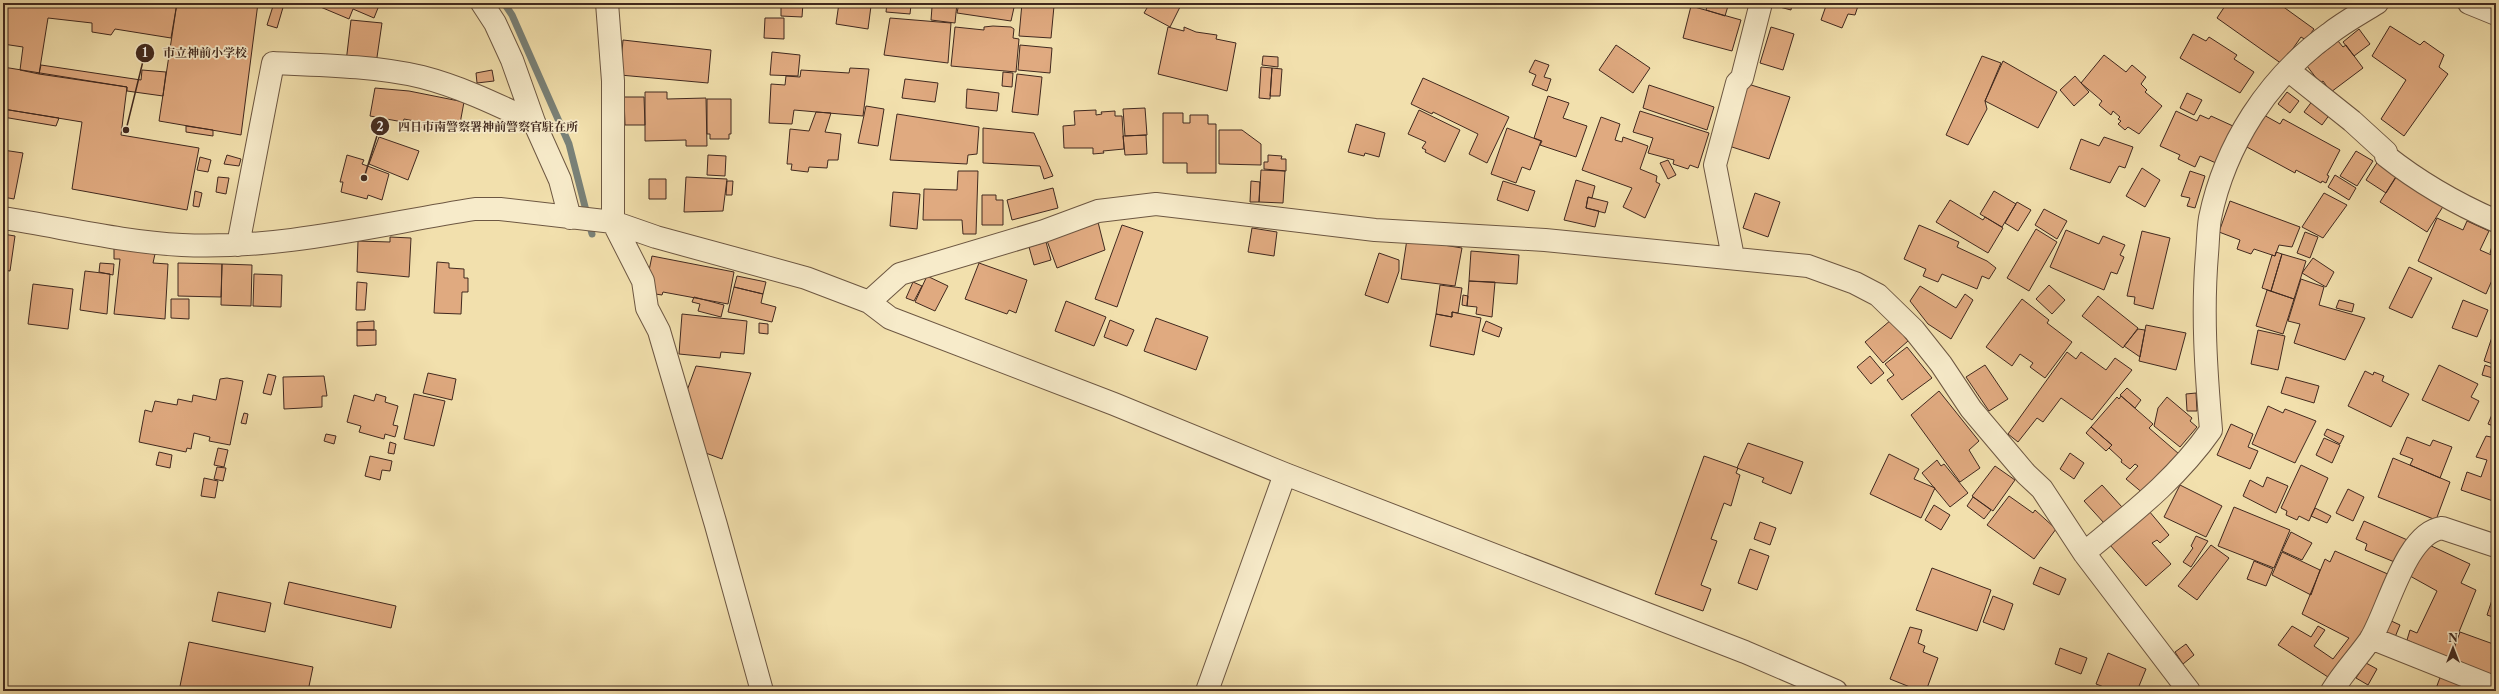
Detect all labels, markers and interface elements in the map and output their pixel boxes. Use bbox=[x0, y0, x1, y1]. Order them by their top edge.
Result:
callout: 市立神前小学校 bbox=[135, 41, 255, 65]
text: 1 bbox=[142, 45, 148, 60]
text: 市立神前小学校 bbox=[163, 45, 247, 60]
callout: 四日市南警察署神前警察官駐在所 bbox=[370, 114, 586, 138]
text: 2 bbox=[376, 119, 384, 134]
text: 四日市南警察署神前警察官駐在所 bbox=[398, 119, 578, 134]
north arrow bbox=[2433, 628, 2473, 668]
text: N bbox=[2448, 631, 2458, 645]

